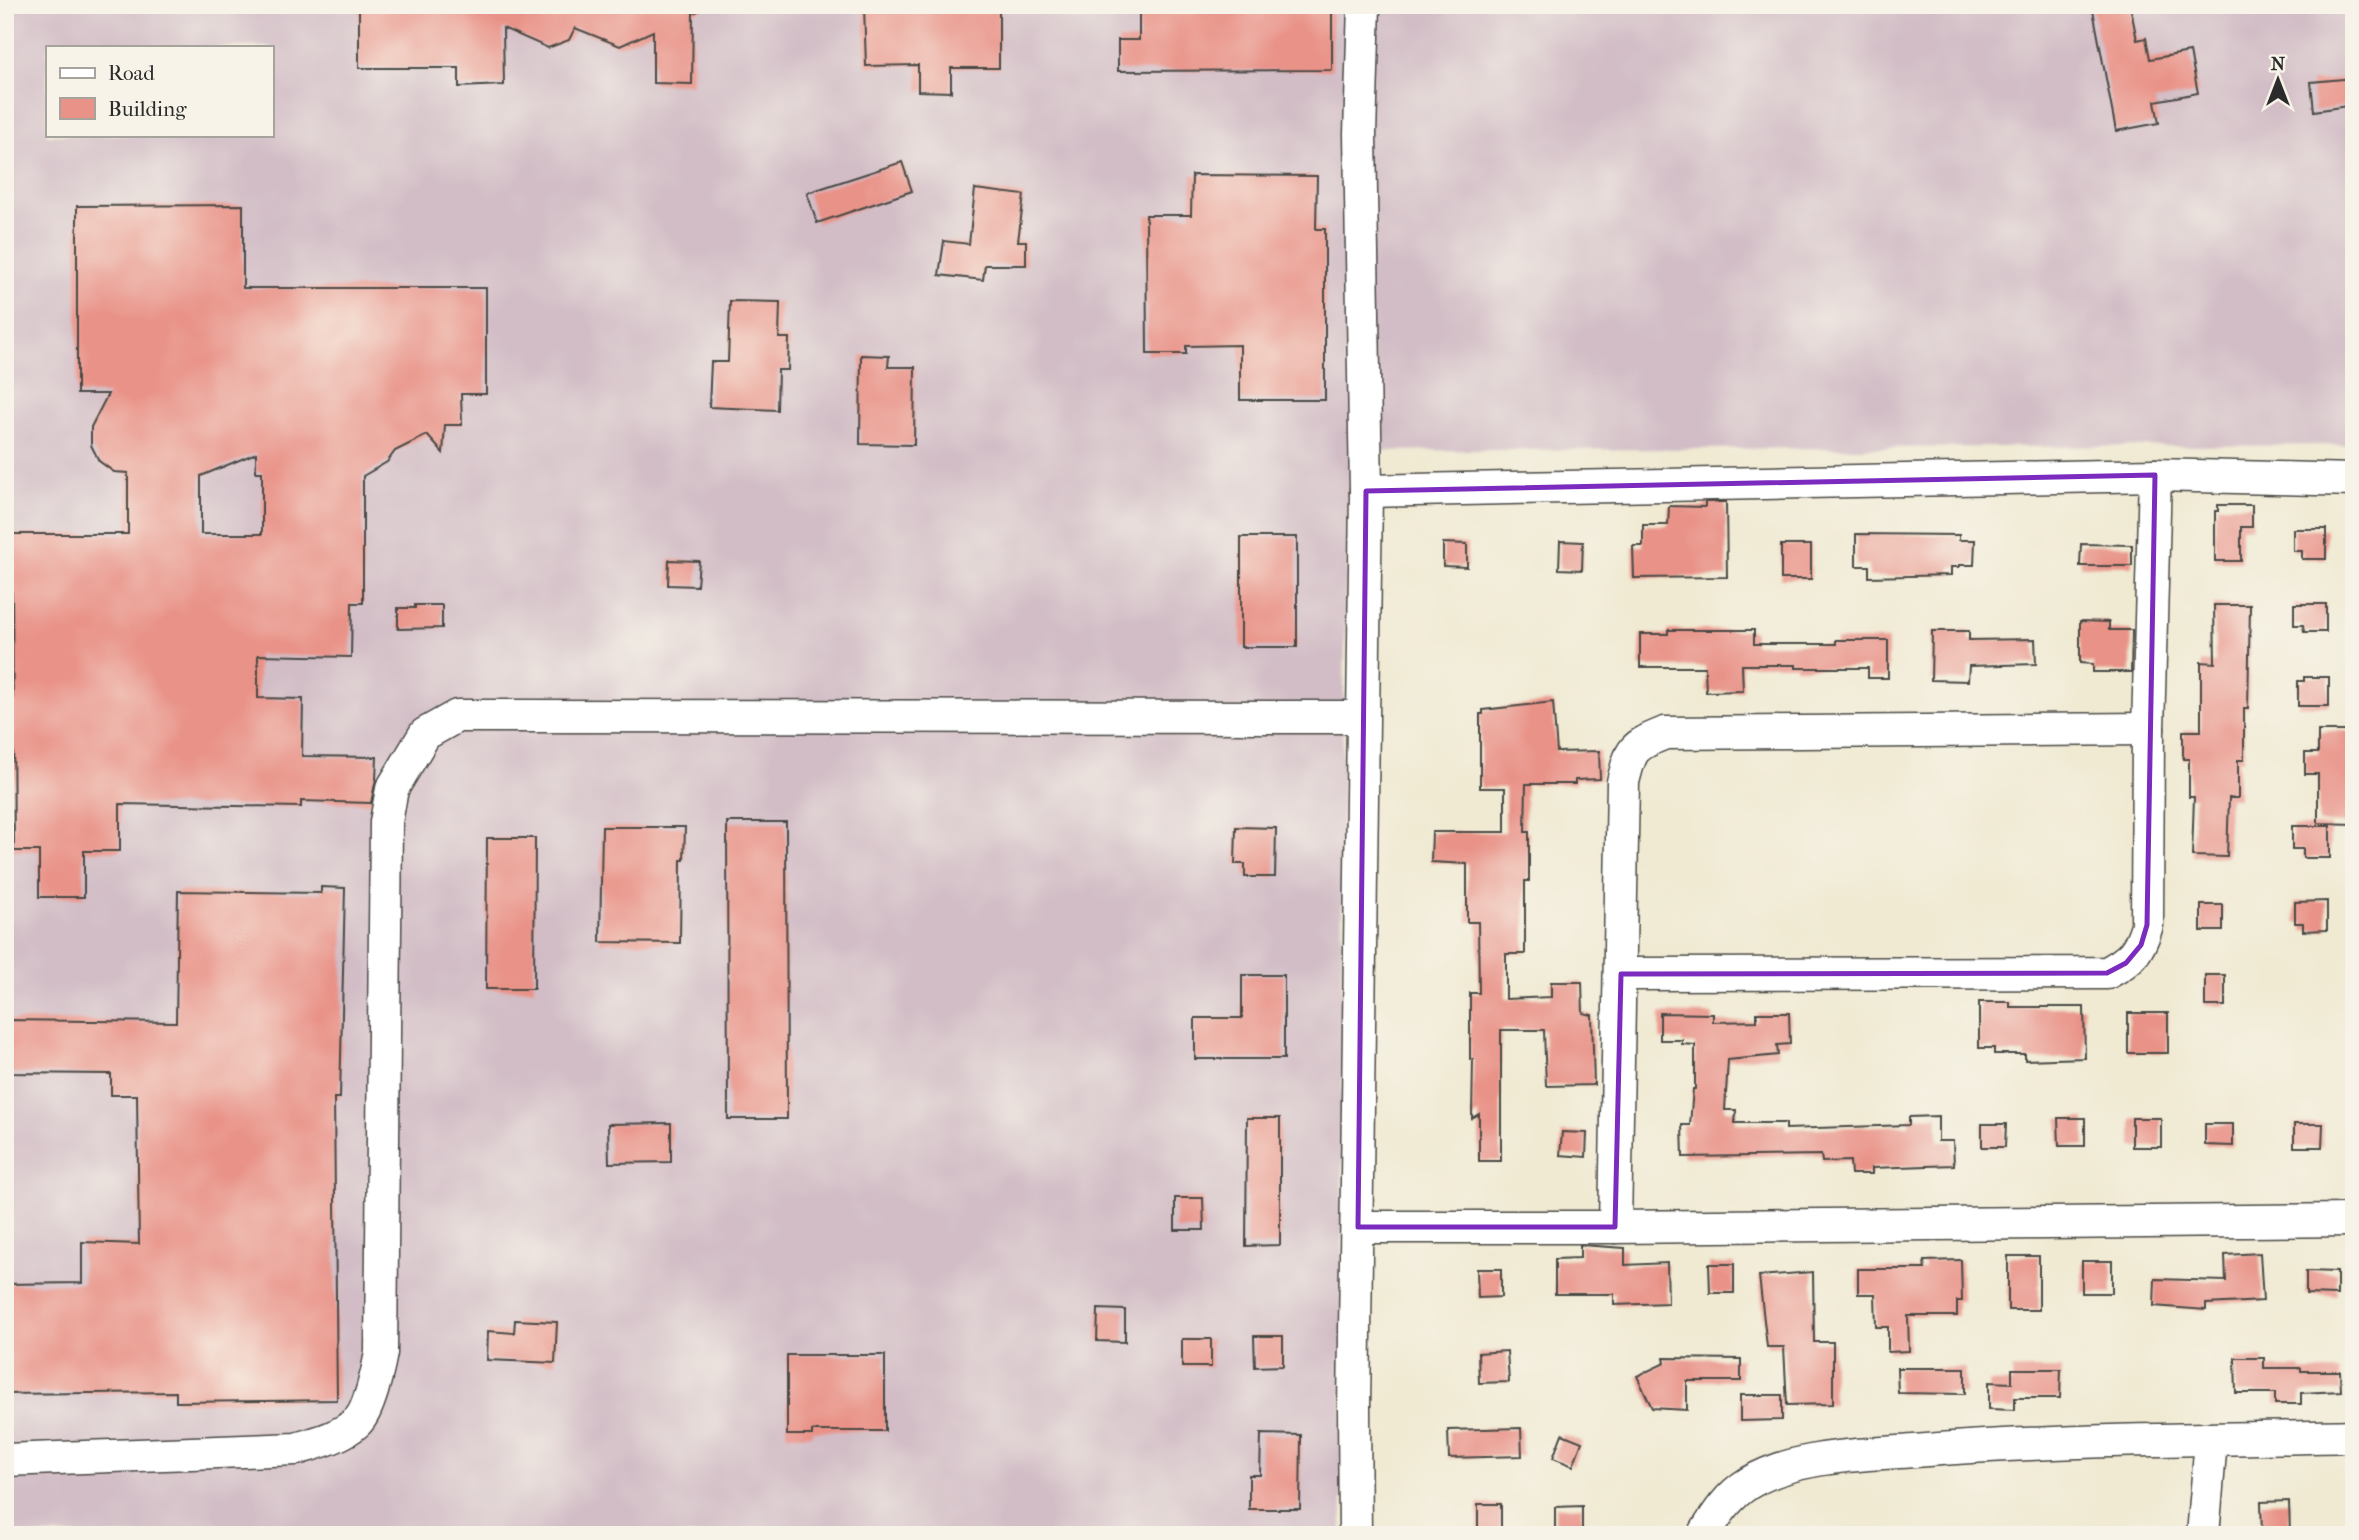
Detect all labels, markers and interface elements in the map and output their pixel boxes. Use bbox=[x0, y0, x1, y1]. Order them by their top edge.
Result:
legend bbox=[46, 46, 273, 136]
north arrow bbox=[2244, 46, 2314, 116]
text: N bbox=[2271, 53, 2286, 75]
text: Road bbox=[108, 61, 155, 85]
text: Building bbox=[108, 97, 187, 121]

